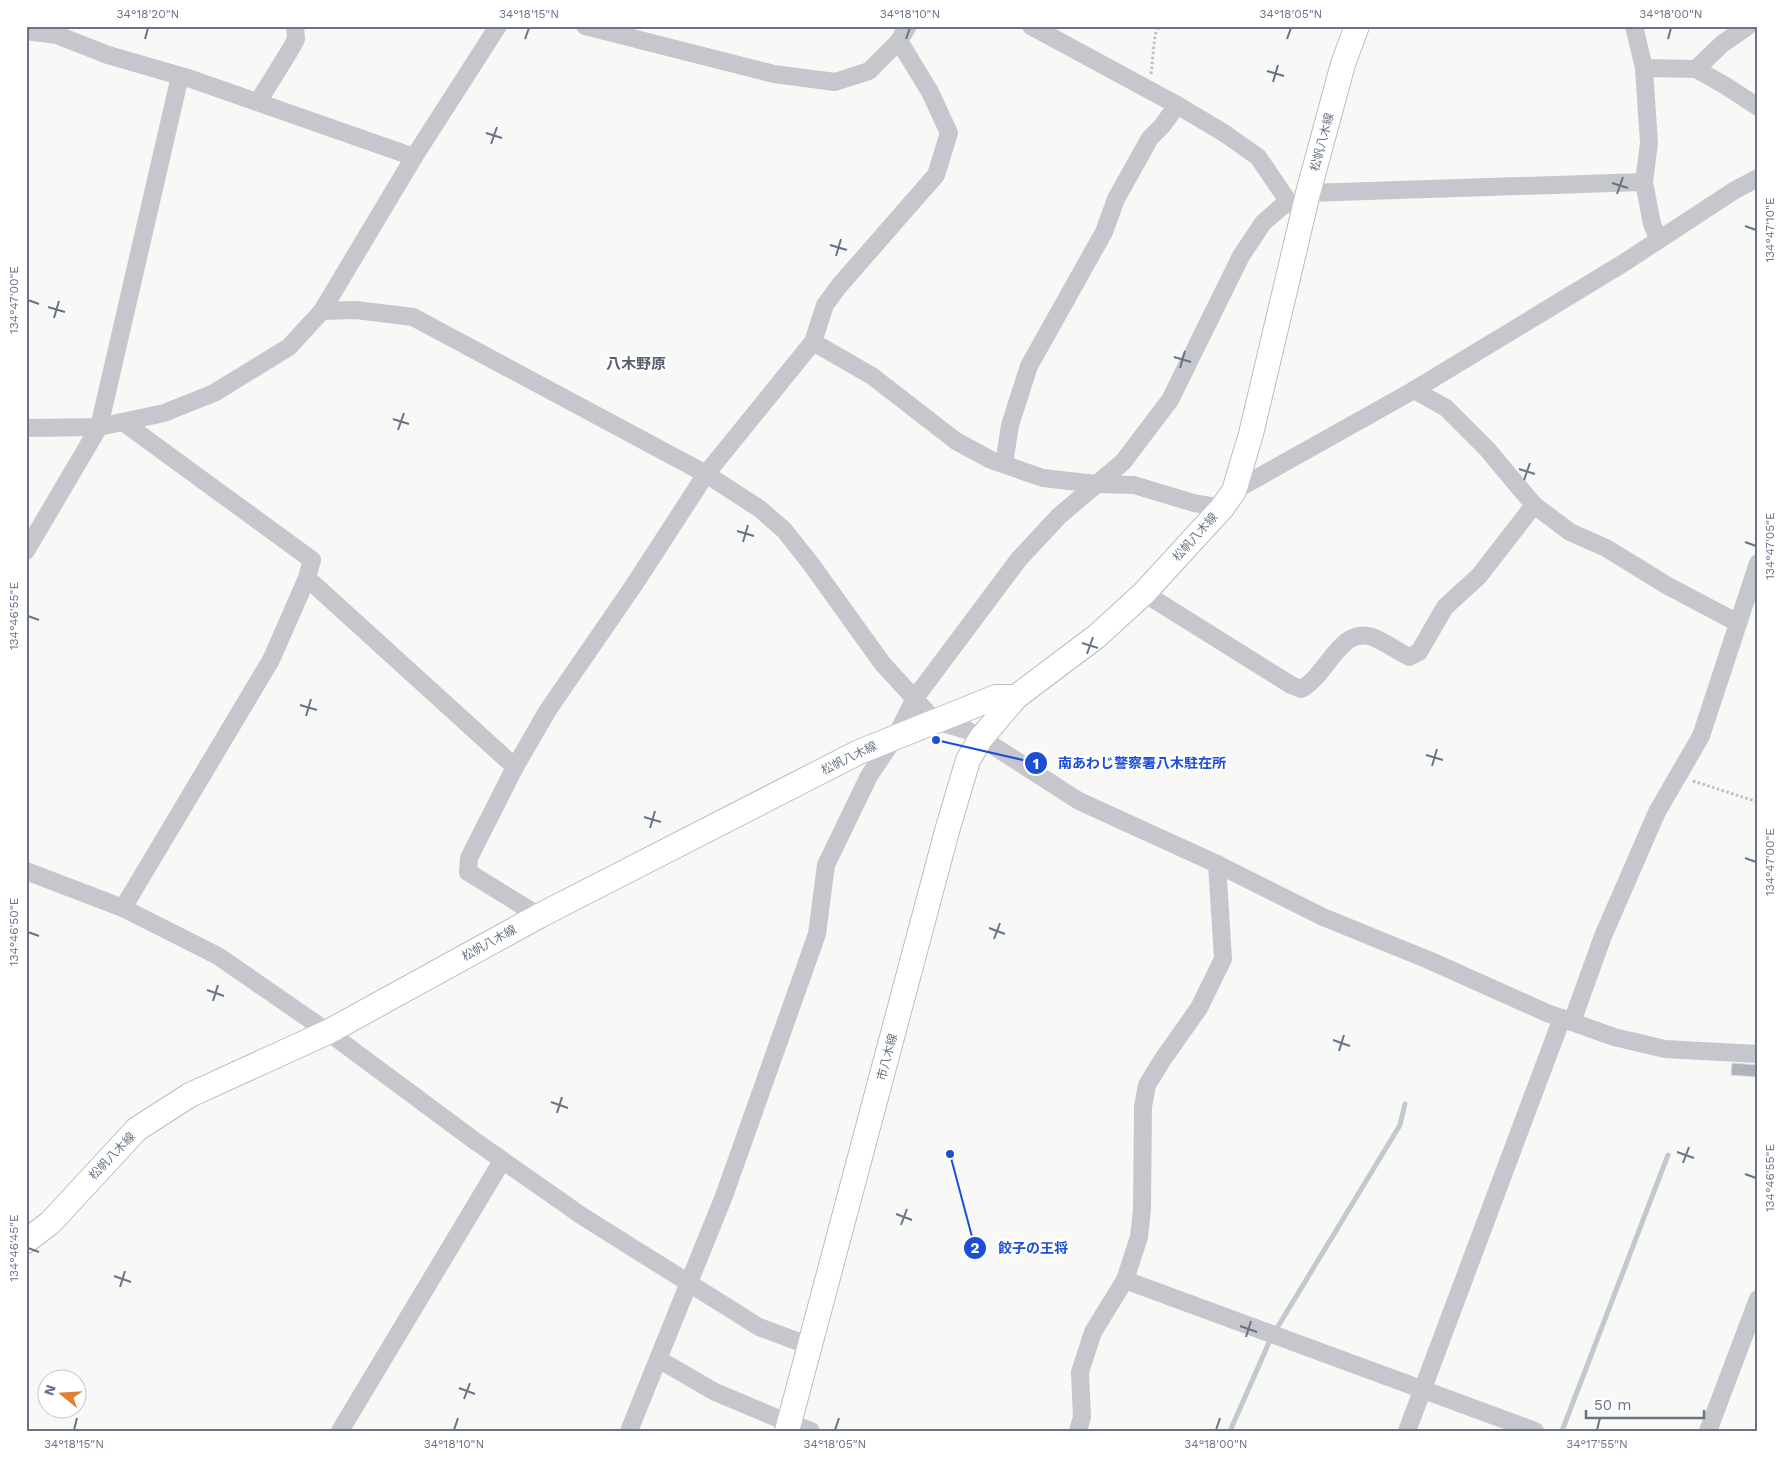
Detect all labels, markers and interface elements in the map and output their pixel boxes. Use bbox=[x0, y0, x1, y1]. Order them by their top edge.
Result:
text: 34°18'20"N bbox=[117, 7, 179, 21]
text: 34°18'15"N bbox=[499, 7, 559, 21]
text: 34°18'10"N bbox=[880, 7, 940, 21]
text: 34°18'05"N bbox=[1260, 7, 1322, 21]
text: 34°18'00"N bbox=[1639, 7, 1703, 21]
street label: 松帆八木線 bbox=[1307, 111, 1337, 173]
text: 134°47'10"E bbox=[1763, 197, 1777, 263]
text: 134°47'00"E bbox=[7, 266, 21, 334]
district label: 八木野原 bbox=[606, 355, 666, 373]
street label: 松帆八木線 bbox=[1170, 510, 1220, 564]
text: 134°47'05"E bbox=[1763, 512, 1777, 580]
text: 134°46'55"E bbox=[7, 582, 21, 650]
street label: 松帆八木線 bbox=[819, 739, 879, 777]
callout: 南あわじ警察署八木駐在所 bbox=[1023, 749, 1236, 778]
text: 1 bbox=[1033, 755, 1039, 773]
text: 南あわじ警察署八木駐在所 bbox=[1058, 755, 1226, 771]
text: 134°47'00"E bbox=[1763, 828, 1777, 896]
text: 134°46'50"E bbox=[7, 897, 21, 966]
street label: 松帆八木線 bbox=[459, 922, 519, 964]
street label: 市八木線 bbox=[874, 1032, 900, 1082]
street label: 松帆八木線 bbox=[86, 1130, 138, 1182]
text: 134°46'55"E bbox=[1763, 1144, 1777, 1212]
text: 134°46'45"E bbox=[7, 1214, 21, 1282]
callout: 餃子の王将 bbox=[963, 1234, 1078, 1263]
text: 2 bbox=[971, 1239, 980, 1257]
text: 餃子の王将 bbox=[998, 1240, 1068, 1256]
north arrow bbox=[38, 1370, 88, 1420]
text: N bbox=[40, 1383, 59, 1397]
scale bar bbox=[1586, 1387, 1704, 1419]
text: 50 m bbox=[1594, 1396, 1631, 1414]
text: 34°18'15"N bbox=[44, 1437, 104, 1451]
text: 34°18'10"N bbox=[424, 1437, 484, 1451]
text: 34°18'05"N bbox=[804, 1437, 866, 1451]
text: 34°18'00"N bbox=[1184, 1437, 1248, 1451]
text: 34°17'55"N bbox=[1566, 1437, 1628, 1451]

